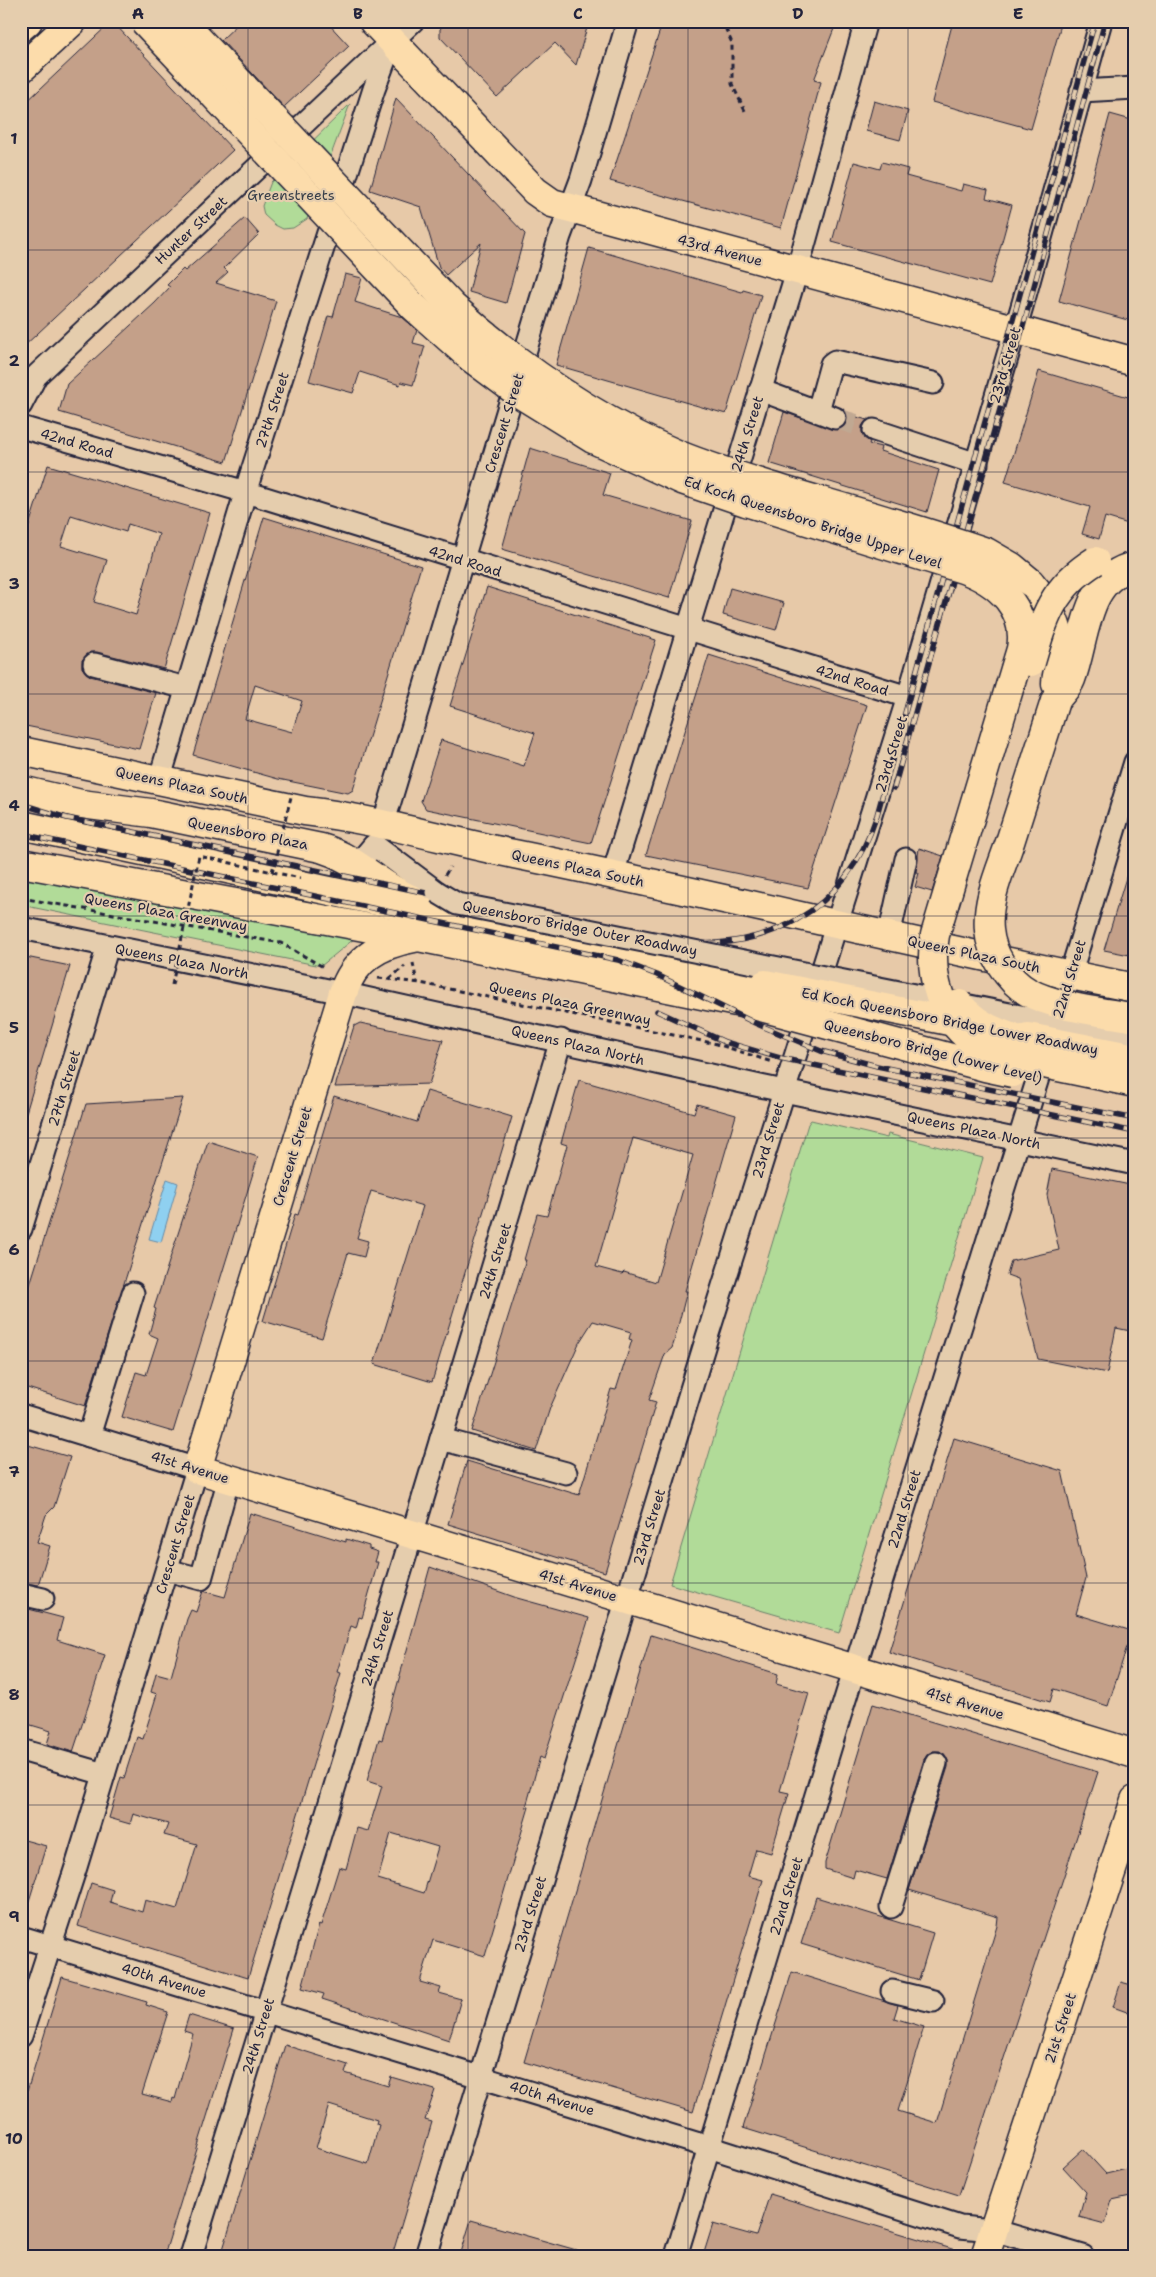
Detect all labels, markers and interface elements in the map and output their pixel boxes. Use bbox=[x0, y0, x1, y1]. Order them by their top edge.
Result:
text: A bbox=[132, 3, 144, 24]
text: B bbox=[353, 3, 363, 24]
text: C bbox=[573, 3, 583, 24]
text: D bbox=[792, 3, 804, 24]
text: E bbox=[1013, 3, 1023, 24]
text: 1 bbox=[10, 128, 18, 149]
park label: Greenstreets bbox=[247, 186, 335, 204]
street label: Hunter Street bbox=[151, 192, 231, 268]
street label: 43rd Avenue bbox=[675, 230, 765, 270]
street label: 23rd Street bbox=[985, 324, 1025, 406]
text: 2 bbox=[8, 350, 20, 371]
street label: 27th Street bbox=[251, 370, 293, 450]
street label: Crescent Street bbox=[480, 371, 528, 475]
street label: 24th Street bbox=[727, 393, 767, 475]
street label: 42nd Road bbox=[38, 424, 116, 462]
street label: Ed Koch Queensboro Bridge Upper Level bbox=[682, 472, 945, 573]
street label: 42nd Road bbox=[426, 541, 504, 581]
text: 3 bbox=[8, 573, 20, 594]
street label: 42nd Road bbox=[813, 660, 891, 700]
street label: 23rd Street bbox=[871, 713, 911, 795]
street label: Queens Plaza South bbox=[114, 762, 250, 808]
text: 4 bbox=[8, 795, 20, 816]
street label: Queensboro Plaza bbox=[186, 812, 310, 854]
street label: Queens Plaza South bbox=[510, 845, 646, 891]
street label: Queens Plaza Greenway bbox=[83, 889, 249, 935]
street label: Queensboro Bridge Outer Roadway bbox=[461, 896, 699, 960]
street label: Queens Plaza South bbox=[906, 931, 1042, 977]
street label: 22nd Street bbox=[1048, 937, 1090, 1021]
street label: Queens Plaza North bbox=[114, 939, 250, 983]
street label: Queens Plaza Greenway bbox=[487, 977, 653, 1029]
street label: Ed Koch Queensboro Bridge Lower Roadway bbox=[800, 983, 1100, 1059]
street label: Queensboro Bridge (Lower Level) bbox=[822, 1015, 1044, 1087]
text: 5 bbox=[9, 1017, 19, 1038]
street label: Queens Plaza North bbox=[510, 1021, 646, 1069]
street label: 27th Street bbox=[44, 1048, 84, 1128]
street label: 23rd Street bbox=[748, 1099, 788, 1181]
street label: Crescent Street bbox=[268, 1104, 316, 1208]
street label: Queens Plaza North bbox=[906, 1107, 1042, 1153]
street label: 24th Street bbox=[475, 1220, 515, 1302]
text: 6 bbox=[8, 1239, 20, 1260]
street label: 41st Avenue bbox=[148, 1447, 232, 1488]
text: 7 bbox=[8, 1461, 20, 1482]
street label: 22nd Street bbox=[883, 1467, 925, 1551]
street label: 23rd Street bbox=[629, 1486, 669, 1568]
street label: Crescent Street bbox=[151, 1492, 199, 1596]
street label: 41st Avenue bbox=[536, 1565, 620, 1606]
street label: 24th Street bbox=[357, 1607, 397, 1689]
street label: 41st Avenue bbox=[923, 1683, 1007, 1724]
text: 8 bbox=[8, 1684, 20, 1705]
street label: 22nd Street bbox=[765, 1854, 807, 1938]
street label: 23rd Street bbox=[510, 1873, 550, 1955]
text: 9 bbox=[8, 1906, 20, 1927]
street label: 40th Avenue bbox=[119, 1958, 209, 2002]
street label: 21st Street bbox=[1040, 1990, 1080, 2066]
street label: 24th Street bbox=[238, 1995, 278, 2077]
street label: 40th Avenue bbox=[507, 2076, 597, 2120]
text: 10 bbox=[5, 2128, 23, 2149]

